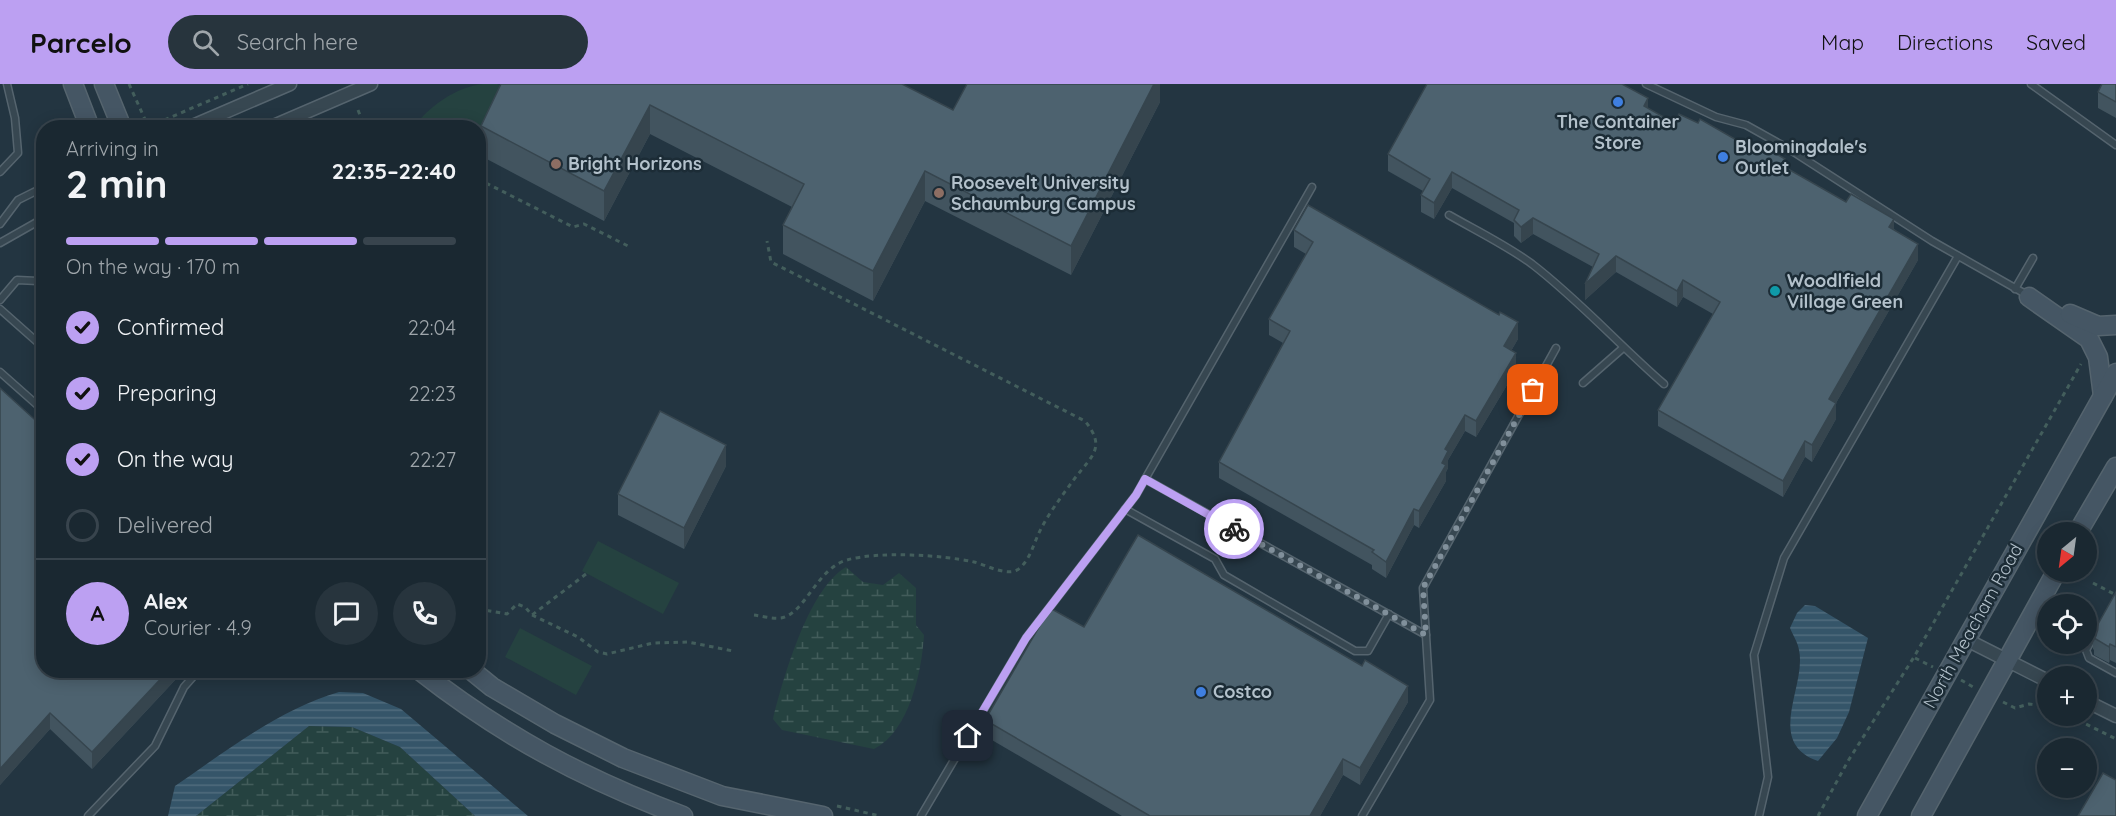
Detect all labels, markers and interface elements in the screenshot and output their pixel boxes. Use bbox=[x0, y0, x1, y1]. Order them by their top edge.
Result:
search box bbox=[168, 15, 588, 69]
text: Parcelo bbox=[30, 25, 132, 60]
icon: search bbox=[189, 26, 222, 59]
text: Search here bbox=[237, 28, 358, 56]
text: Map bbox=[1821, 29, 1864, 55]
text: Directions bbox=[1897, 29, 1993, 55]
text: Saved bbox=[2026, 29, 2086, 55]
marker: The Container Store bbox=[1611, 95, 1625, 109]
place label: The Container Store bbox=[1557, 110, 1680, 154]
place label: Bloomingdale's Outlet bbox=[1735, 135, 1867, 179]
text: Arriving in bbox=[66, 136, 159, 161]
marker: Bloomingdale's Outlet bbox=[1716, 150, 1730, 164]
place label: Bright Horizons bbox=[568, 152, 702, 175]
text: 22:35–22:40 bbox=[332, 157, 456, 185]
marker: Bright Horizons bbox=[549, 157, 563, 171]
text: 2 min bbox=[66, 159, 168, 208]
place label: Roosevelt University Schaumburg Campus bbox=[951, 171, 1136, 215]
marker: Roosevelt University Schaumburg Campus bbox=[932, 186, 946, 200]
text: On the way · 170 m bbox=[66, 254, 240, 279]
place label: Woodlfield Village Green bbox=[1787, 269, 1903, 313]
marker: Woodlfield Village Green bbox=[1768, 284, 1782, 298]
icon: check bbox=[66, 311, 99, 344]
text: Confirmed bbox=[117, 313, 224, 341]
text: 22:04 bbox=[408, 315, 456, 340]
pin bbox=[1507, 364, 1558, 415]
icon: bag bbox=[1516, 373, 1549, 406]
icon: check bbox=[66, 377, 99, 410]
text: Preparing bbox=[117, 379, 217, 407]
text: 22:23 bbox=[409, 381, 456, 406]
icon: check bbox=[66, 443, 99, 476]
text: On the way bbox=[117, 445, 233, 473]
text: 22:27 bbox=[409, 447, 456, 472]
courier bbox=[1204, 499, 1264, 559]
text: Delivered bbox=[117, 511, 213, 539]
icon: bike bbox=[1218, 513, 1251, 546]
north arrow bbox=[2037, 522, 2097, 582]
map controls bbox=[2037, 522, 2097, 798]
street label: North Meacham Road bbox=[1918, 539, 2027, 712]
button: chat bbox=[315, 582, 378, 645]
button: phone bbox=[393, 582, 456, 645]
text: Alex bbox=[144, 587, 187, 615]
button: locate bbox=[2037, 594, 2097, 654]
text: A bbox=[90, 599, 105, 627]
text: Courier · 4.9 bbox=[144, 615, 252, 640]
button: + bbox=[2037, 666, 2097, 726]
place label: Costco bbox=[1213, 680, 1272, 703]
marker: Costco bbox=[1194, 685, 1208, 699]
pin bbox=[942, 710, 993, 761]
icon: home bbox=[951, 719, 984, 752]
button: − bbox=[2037, 738, 2097, 798]

